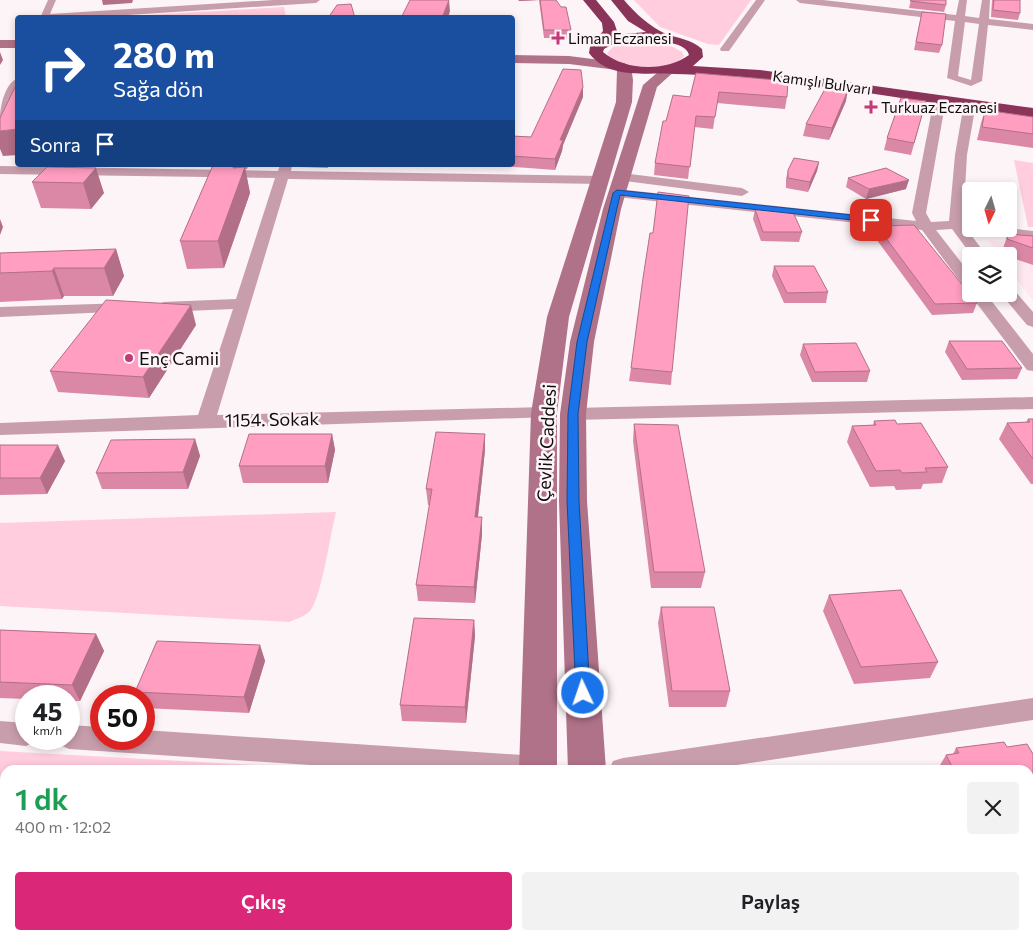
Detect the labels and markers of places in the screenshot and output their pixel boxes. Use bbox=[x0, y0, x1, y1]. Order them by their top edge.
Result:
place label: Liman Eczanesi bbox=[568, 29, 672, 47]
marker: Liman Eczanesi bbox=[552, 32, 564, 44]
place label: Turkuaz Eczanesi bbox=[881, 98, 997, 116]
marker: Turkuaz Eczanesi bbox=[865, 101, 877, 113]
pin bbox=[850, 199, 892, 241]
place label: Enç Camii bbox=[139, 347, 219, 369]
marker: Enç Camii bbox=[123, 352, 135, 364]

